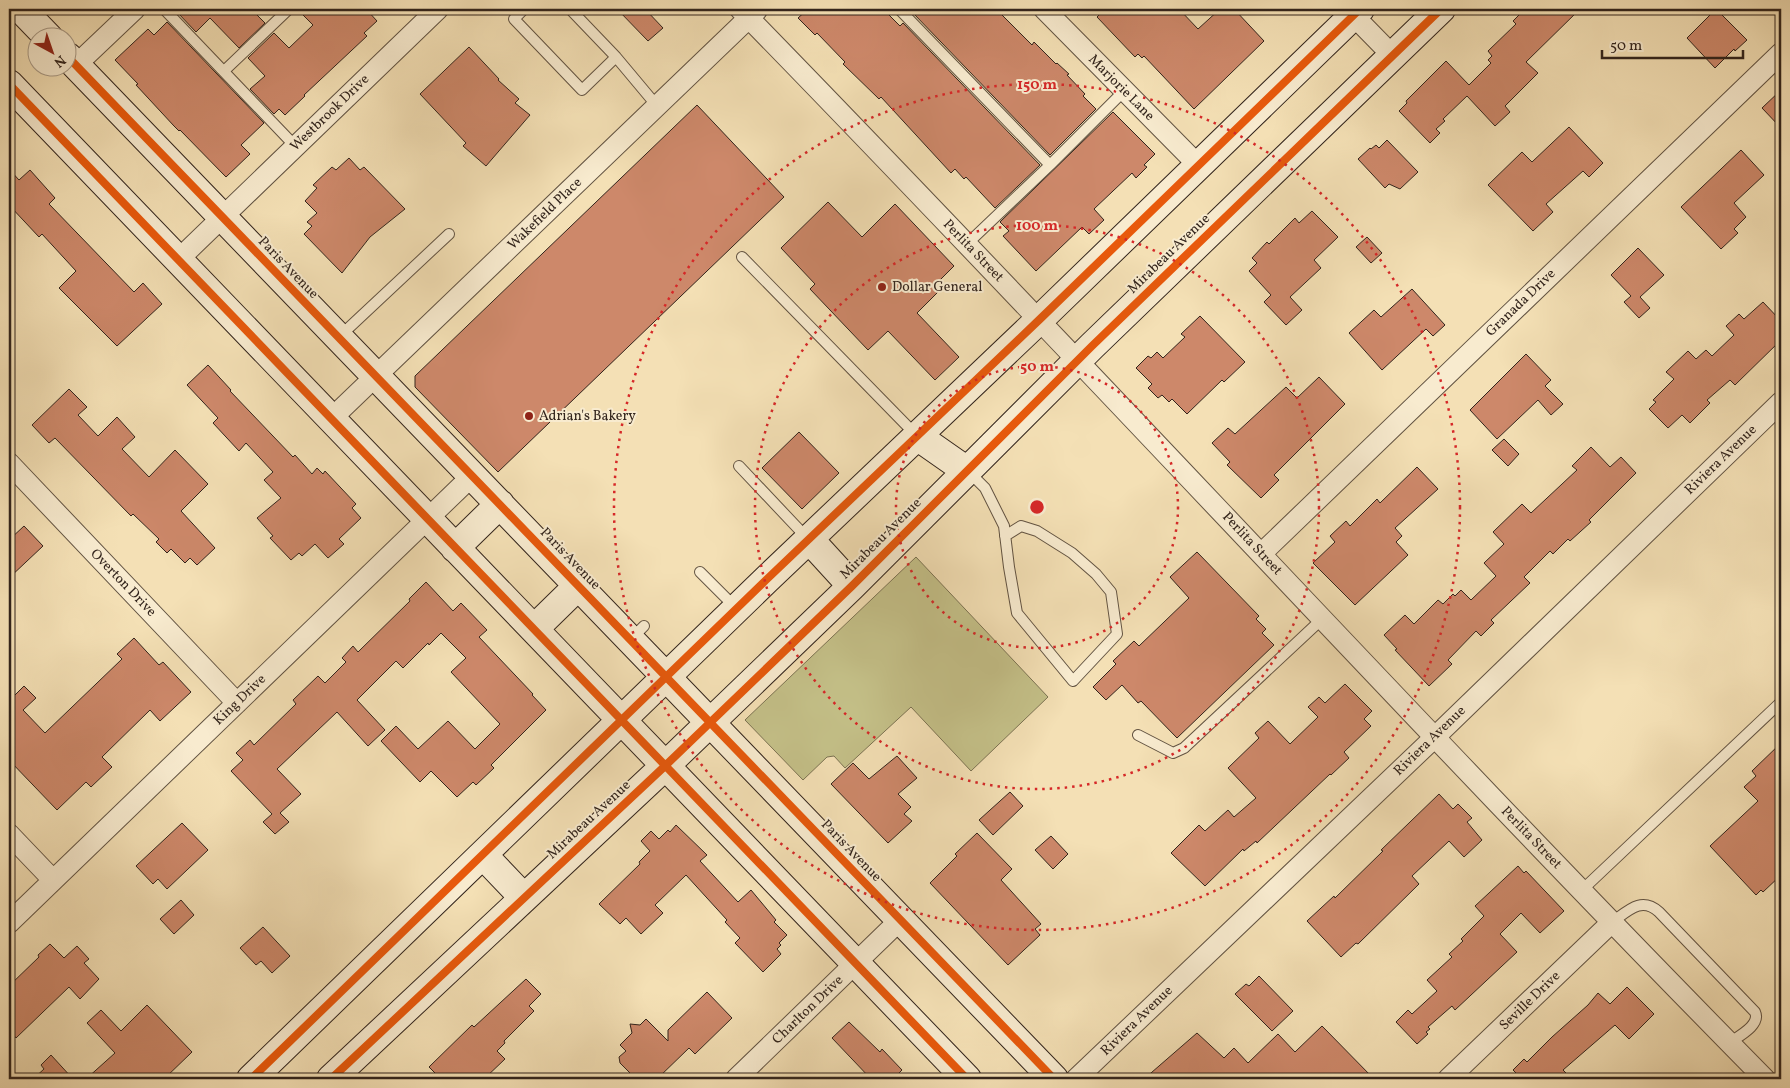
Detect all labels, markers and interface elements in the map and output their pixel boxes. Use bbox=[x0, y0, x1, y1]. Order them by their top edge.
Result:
north arrow bbox=[28, 28, 78, 78]
scale bar bbox=[1602, 28, 1744, 60]
text: 50 m bbox=[1610, 36, 1642, 57]
text: N bbox=[49, 50, 69, 71]
street label: Marjorie Lane bbox=[1084, 51, 1159, 126]
street label: Westbrook Drive bbox=[286, 70, 374, 156]
text: 150 m bbox=[1017, 75, 1057, 96]
street label: Wakefield Place bbox=[504, 173, 587, 254]
street label: Mirabeau Avenue bbox=[1124, 209, 1215, 298]
street label: Perlita Street bbox=[938, 216, 1008, 286]
text: 100 m bbox=[1016, 216, 1059, 237]
street label: Paris Avenue bbox=[253, 233, 323, 304]
street label: Granada Drive bbox=[1482, 265, 1560, 341]
place label: Dollar General bbox=[892, 278, 982, 297]
marker: Dollar General bbox=[876, 281, 888, 293]
text: 50 m bbox=[1020, 357, 1054, 378]
place label: Adrian's Bakery bbox=[539, 407, 636, 426]
marker: Adrian's Bakery bbox=[523, 410, 535, 422]
street label: Riviera Avenue bbox=[1681, 420, 1761, 499]
street label: Mirabeau Avenue bbox=[836, 494, 926, 584]
centre of rings bbox=[1028, 498, 1046, 516]
street label: Perlita Street bbox=[1218, 508, 1286, 580]
street label: Paris Avenue bbox=[535, 524, 605, 595]
street label: Overton Drive bbox=[86, 545, 160, 621]
street label: King Drive bbox=[210, 670, 271, 730]
street label: Riviera Avenue bbox=[1390, 701, 1470, 780]
street label: Mirabeau Avenue bbox=[543, 776, 635, 864]
street label: Perlita Street bbox=[1496, 803, 1566, 873]
street label: Paris Avenue bbox=[816, 816, 886, 887]
street label: Seville Drive bbox=[1495, 967, 1565, 1035]
street label: Charlton Drive bbox=[768, 971, 848, 1049]
street label: Riviera Avenue bbox=[1097, 981, 1177, 1060]

